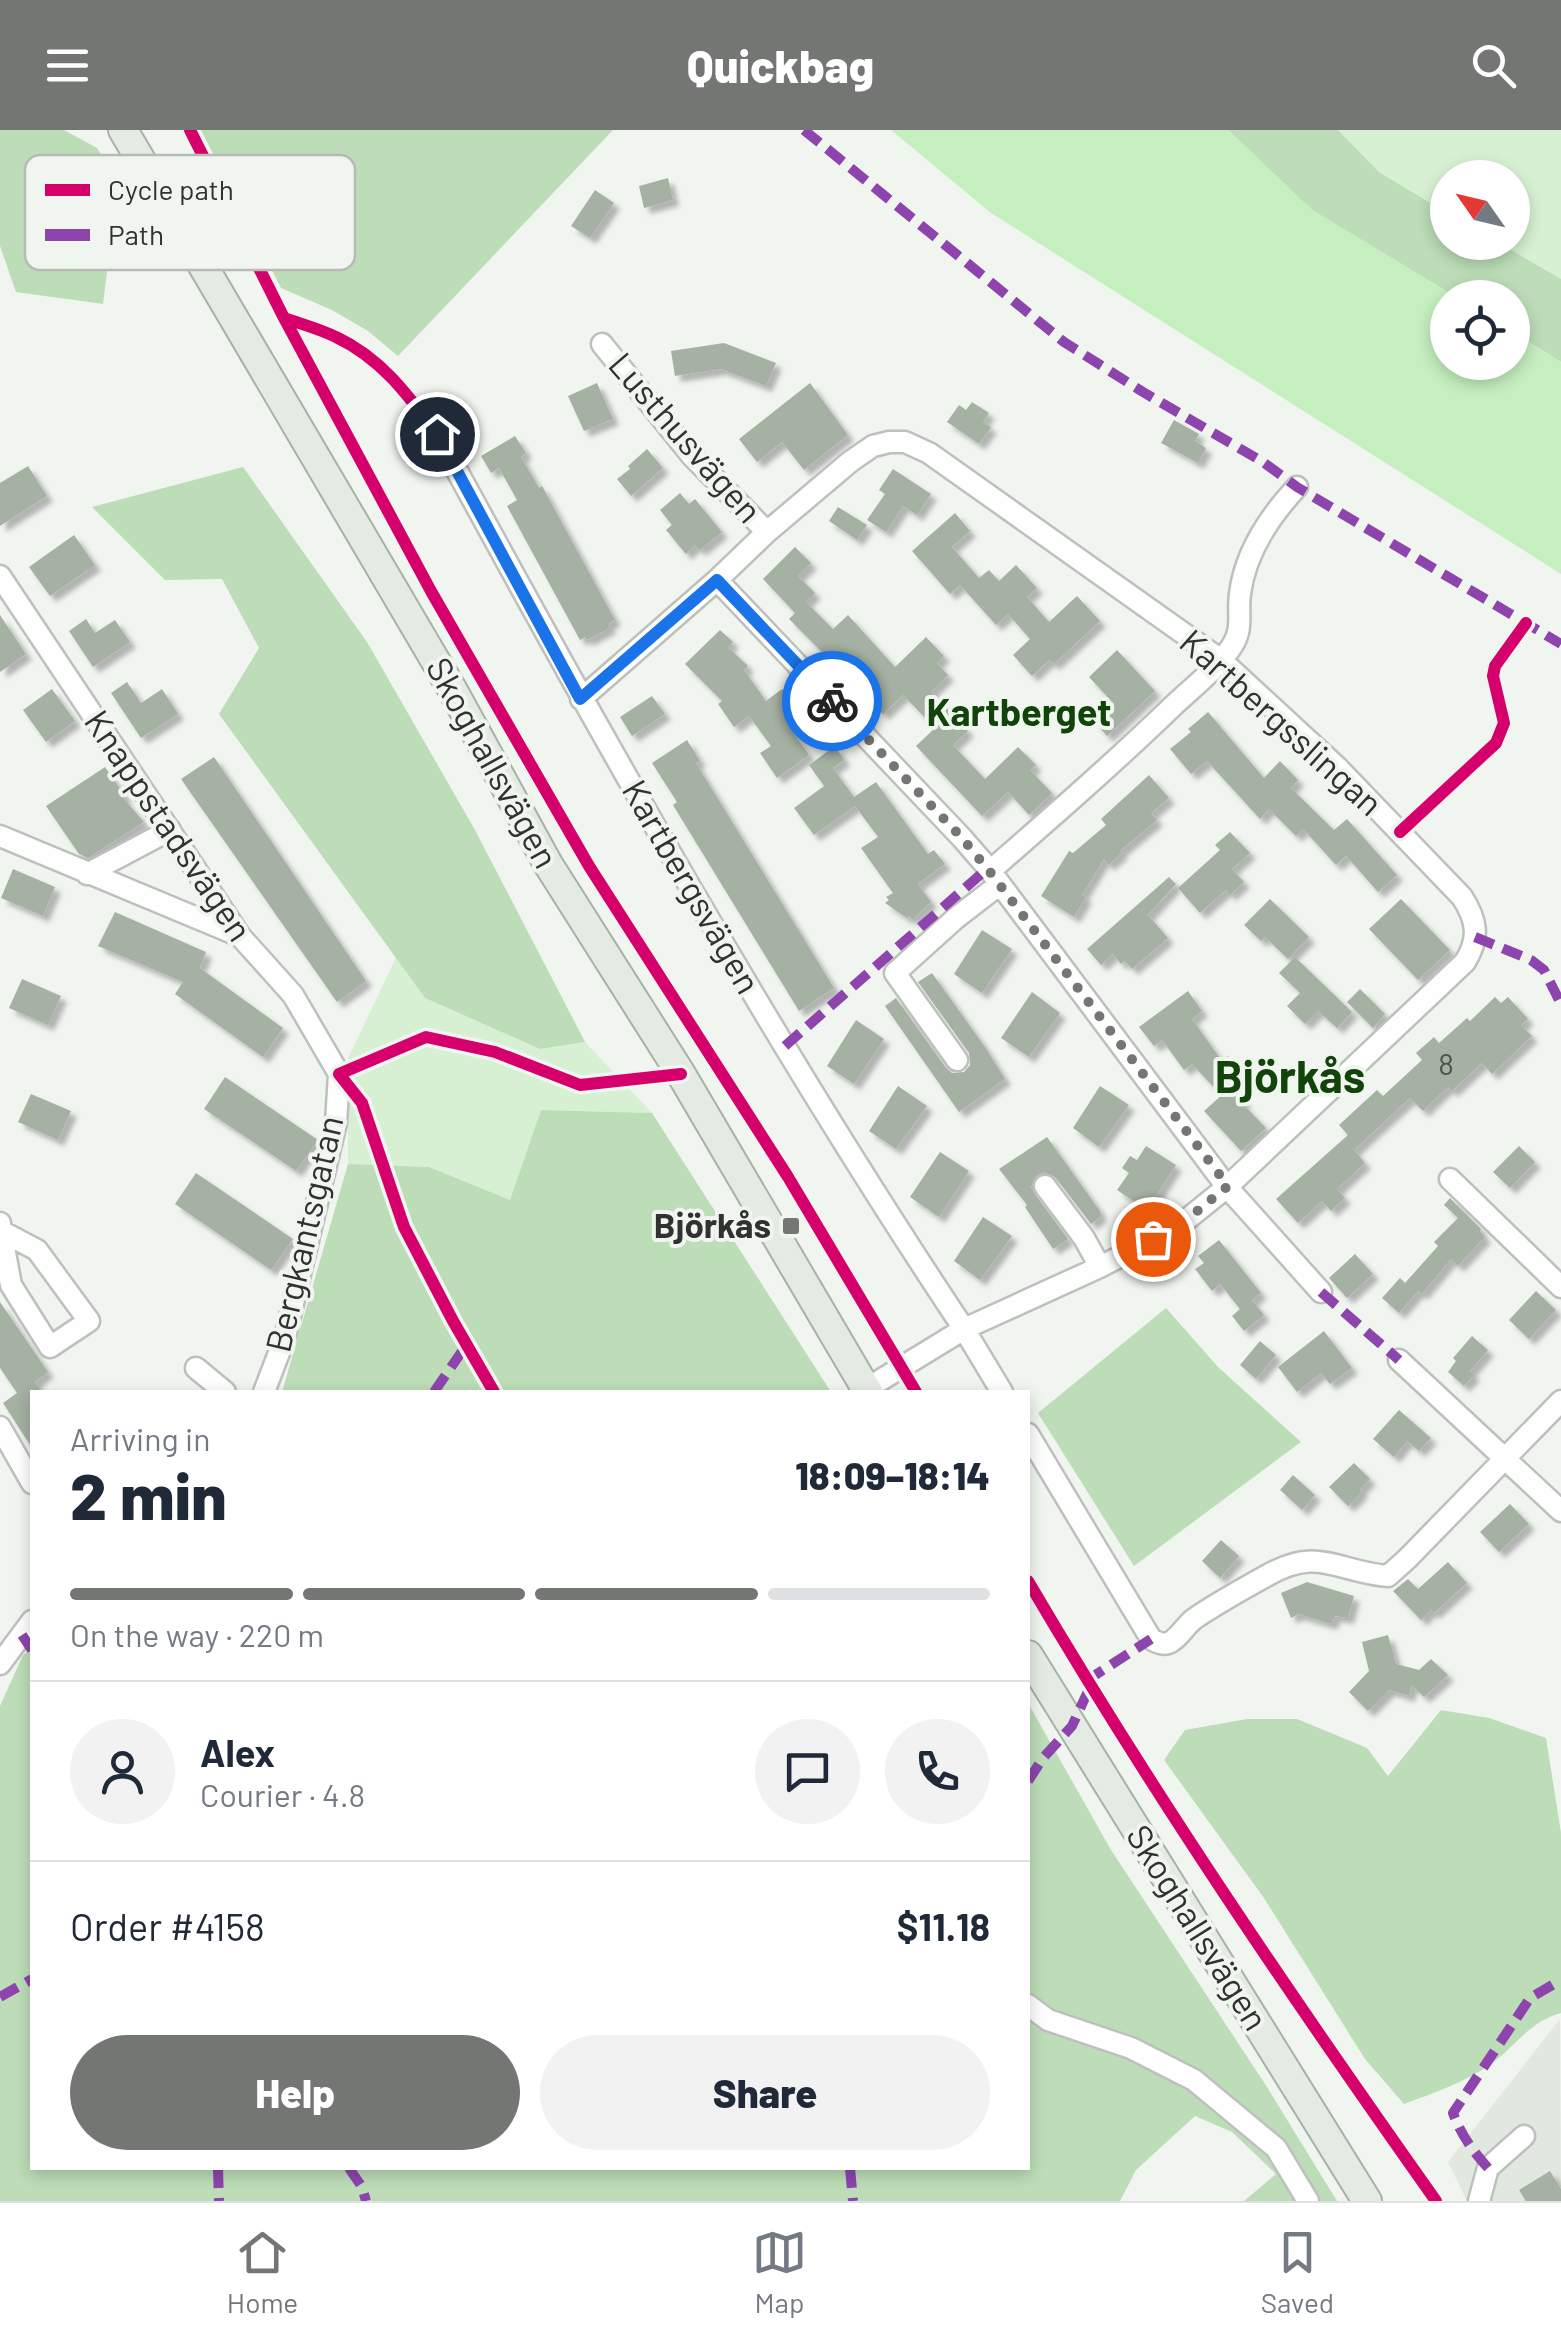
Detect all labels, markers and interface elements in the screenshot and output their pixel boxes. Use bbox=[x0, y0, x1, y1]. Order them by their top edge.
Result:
icon: menu bbox=[40, 38, 95, 93]
text: Quickbag bbox=[687, 38, 874, 92]
icon: search bbox=[1466, 38, 1521, 93]
legend bbox=[25, 155, 355, 270]
north arrow bbox=[1430, 160, 1530, 260]
map controls bbox=[1430, 160, 1530, 380]
text: Cycle path bbox=[108, 172, 234, 206]
text: Path bbox=[108, 217, 164, 251]
button: locate bbox=[1430, 280, 1530, 380]
street label: Lusthusvägen bbox=[601, 343, 772, 530]
pin bbox=[395, 392, 480, 477]
icon: home bbox=[410, 407, 465, 462]
street label: Kartbergsslingan bbox=[1172, 620, 1392, 823]
street label: Skoghallsvägen bbox=[419, 649, 569, 875]
courier bbox=[782, 651, 882, 751]
icon: bike bbox=[805, 674, 860, 729]
district label: Kartberget bbox=[927, 688, 1111, 734]
street label: Knappstadsvägen bbox=[77, 701, 262, 948]
street label: Kartbergsvägen bbox=[615, 772, 771, 1000]
house number: 8 bbox=[1438, 1045, 1454, 1081]
district label: Björkås bbox=[1215, 1048, 1365, 1103]
street label: Bergkantsgatan bbox=[255, 1111, 351, 1356]
pin bbox=[1111, 1197, 1196, 1282]
place label: Björkås bbox=[654, 1203, 771, 1245]
icon: bag bbox=[1126, 1212, 1181, 1267]
marker: Björkås bbox=[780, 1215, 802, 1237]
text: Arriving in bbox=[70, 1419, 210, 1457]
text: 18:09–18:14 bbox=[795, 1452, 990, 1498]
text: 2 min bbox=[70, 1455, 227, 1533]
text: On the way · 220 m bbox=[70, 1615, 324, 1653]
button: person bbox=[70, 1719, 175, 1824]
button: chat bbox=[755, 1719, 860, 1824]
button: phone bbox=[885, 1719, 990, 1824]
text: Alex bbox=[200, 1729, 275, 1775]
text: Courier · 4.8 bbox=[200, 1775, 365, 1813]
street label: Skoghallsvägen bbox=[1119, 1817, 1279, 2037]
text: Order #4158 bbox=[70, 1903, 265, 1949]
text: $11.18 bbox=[897, 1903, 990, 1949]
button: Help bbox=[70, 2035, 520, 2150]
button: Share bbox=[540, 2035, 990, 2150]
tab: Home bbox=[227, 2225, 298, 2319]
tab: Map bbox=[752, 2225, 807, 2319]
tab: Saved bbox=[1261, 2225, 1334, 2319]

